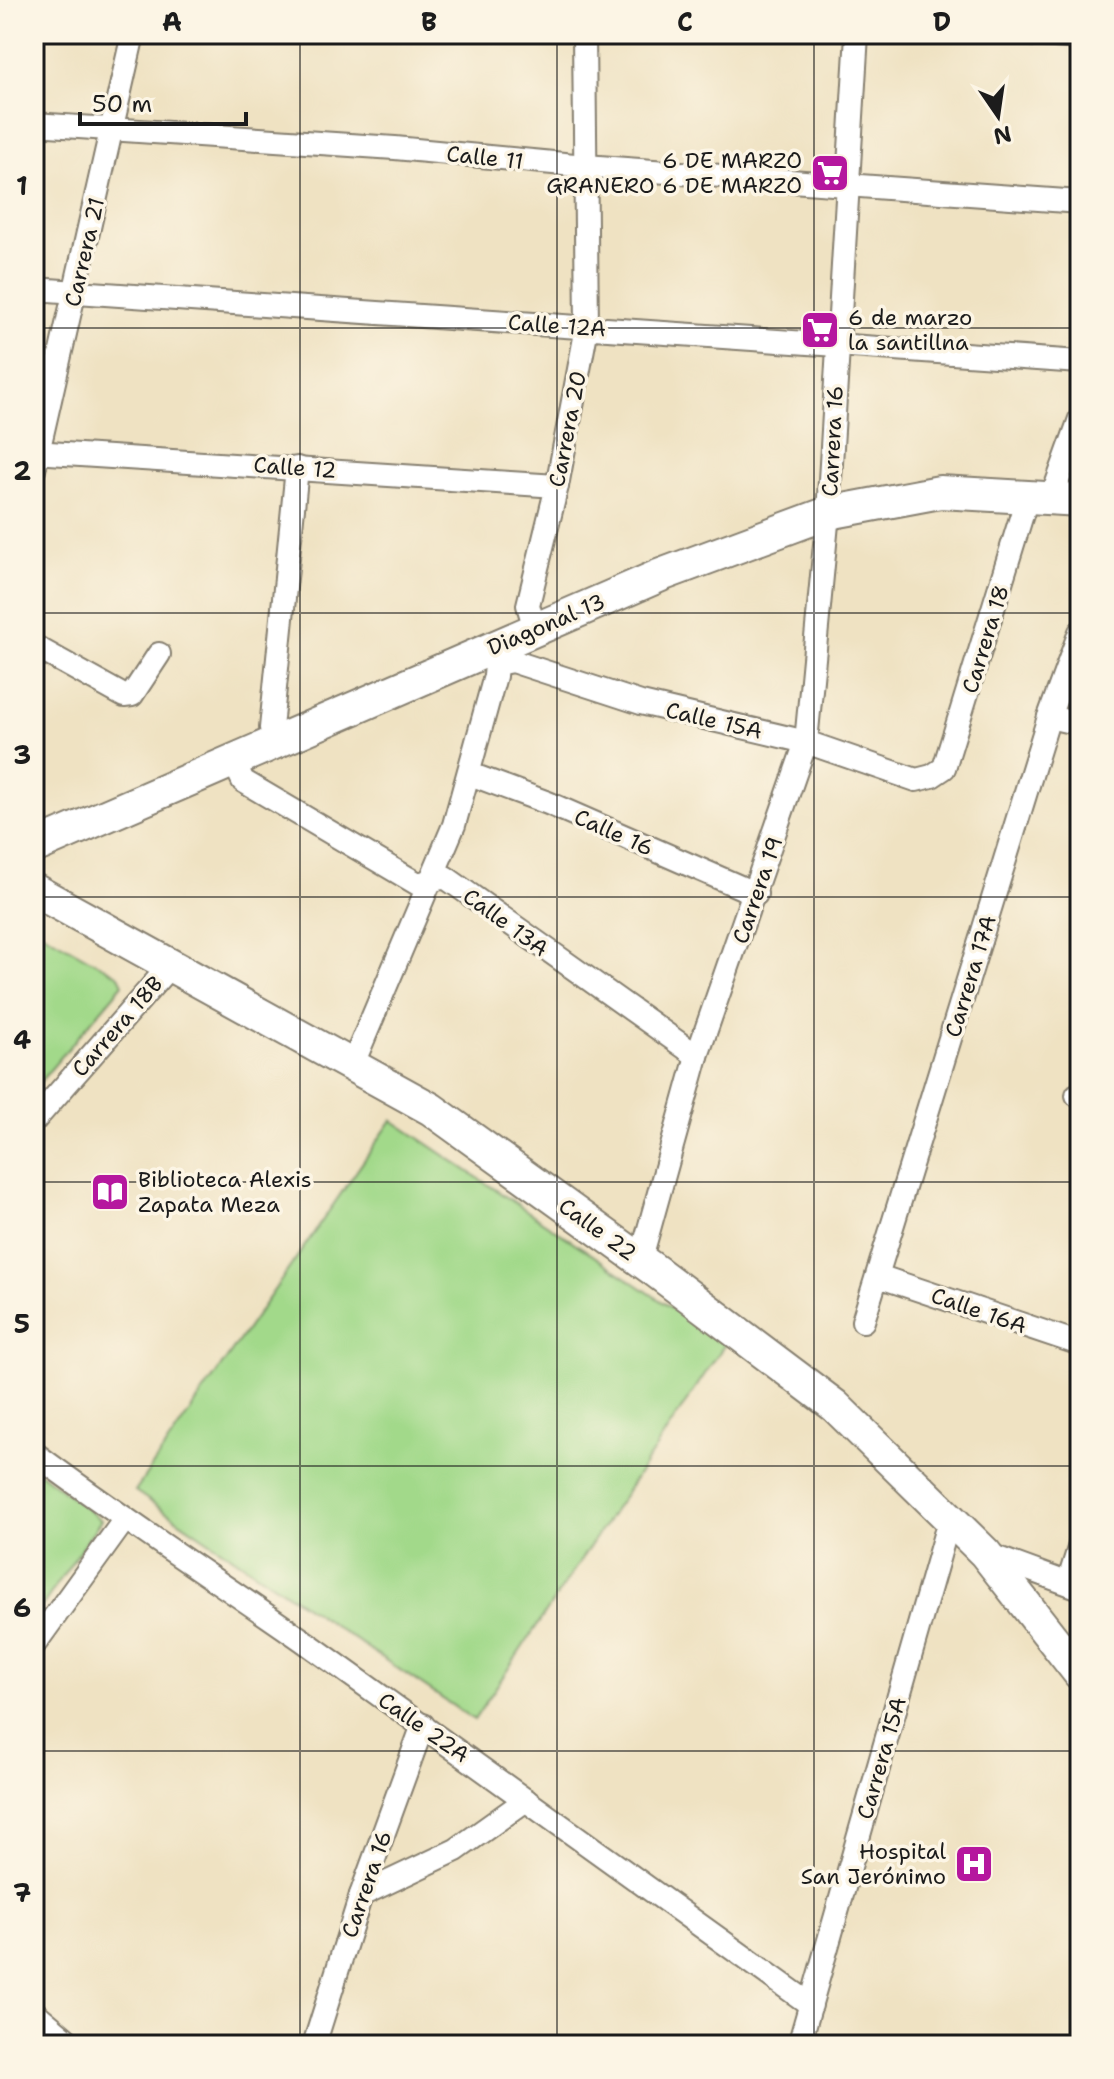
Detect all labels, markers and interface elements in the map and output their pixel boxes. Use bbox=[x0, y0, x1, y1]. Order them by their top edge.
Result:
text: A bbox=[162, 4, 182, 39]
text: B bbox=[421, 4, 437, 39]
text: C bbox=[677, 4, 693, 39]
text: D bbox=[933, 4, 951, 39]
scale bar bbox=[80, 76, 246, 126]
north arrow bbox=[958, 76, 1038, 156]
text: 50 m bbox=[92, 88, 152, 120]
text: N bbox=[991, 119, 1014, 151]
street label: Calle 11 bbox=[445, 139, 525, 176]
place label: 6 DE MARZO GRANERO 6 DE MARZO bbox=[546, 146, 802, 200]
supermarket icon: 6 DE MARZO GRANERO 6 DE MARZO bbox=[809, 152, 851, 194]
text: 1 bbox=[16, 168, 28, 203]
street label: Carrera 21 bbox=[58, 195, 111, 310]
place label: 6 de marzo la santillna bbox=[848, 303, 972, 357]
street label: Calle 12A bbox=[507, 308, 607, 343]
supermarket icon: 6 de marzo la santillna bbox=[799, 309, 841, 351]
street label: Carrera 20 bbox=[542, 369, 593, 490]
street label: Carrera 16 bbox=[815, 385, 850, 497]
street label: Calle 12 bbox=[252, 450, 337, 485]
text: 2 bbox=[13, 453, 31, 488]
street label: Carrera 18 bbox=[955, 581, 1016, 697]
street label: Diagonal 13 bbox=[483, 587, 609, 662]
street label: Calle 15A bbox=[663, 695, 765, 746]
text: 3 bbox=[13, 737, 31, 772]
street label: Calle 16 bbox=[570, 802, 658, 863]
street label: Carrera 19 bbox=[726, 833, 789, 948]
street label: Calle 13A bbox=[457, 882, 554, 963]
street label: Carrera 17A bbox=[938, 912, 1003, 1041]
street label: Carrera 18B bbox=[65, 970, 169, 1083]
text: 4 bbox=[13, 1022, 31, 1057]
place label: Biblioteca Alexis Zapata Meza bbox=[138, 1165, 312, 1219]
library icon: Biblioteca Alexis Zapata Meza bbox=[89, 1171, 131, 1213]
street label: Calle 22 bbox=[553, 1191, 642, 1267]
street label: Calle 16A bbox=[927, 1281, 1030, 1340]
text: 5 bbox=[14, 1306, 30, 1341]
text: 6 bbox=[13, 1590, 31, 1625]
street label: Calle 22A bbox=[373, 1686, 475, 1769]
street label: Carrera 15A bbox=[850, 1694, 913, 1823]
street label: Carrera 16 bbox=[335, 1827, 398, 1942]
place label: Hospital San Jerónimo bbox=[801, 1837, 946, 1891]
hospital icon: Hospital San Jerónimo bbox=[953, 1843, 995, 1885]
text: 7 bbox=[13, 1875, 31, 1910]

